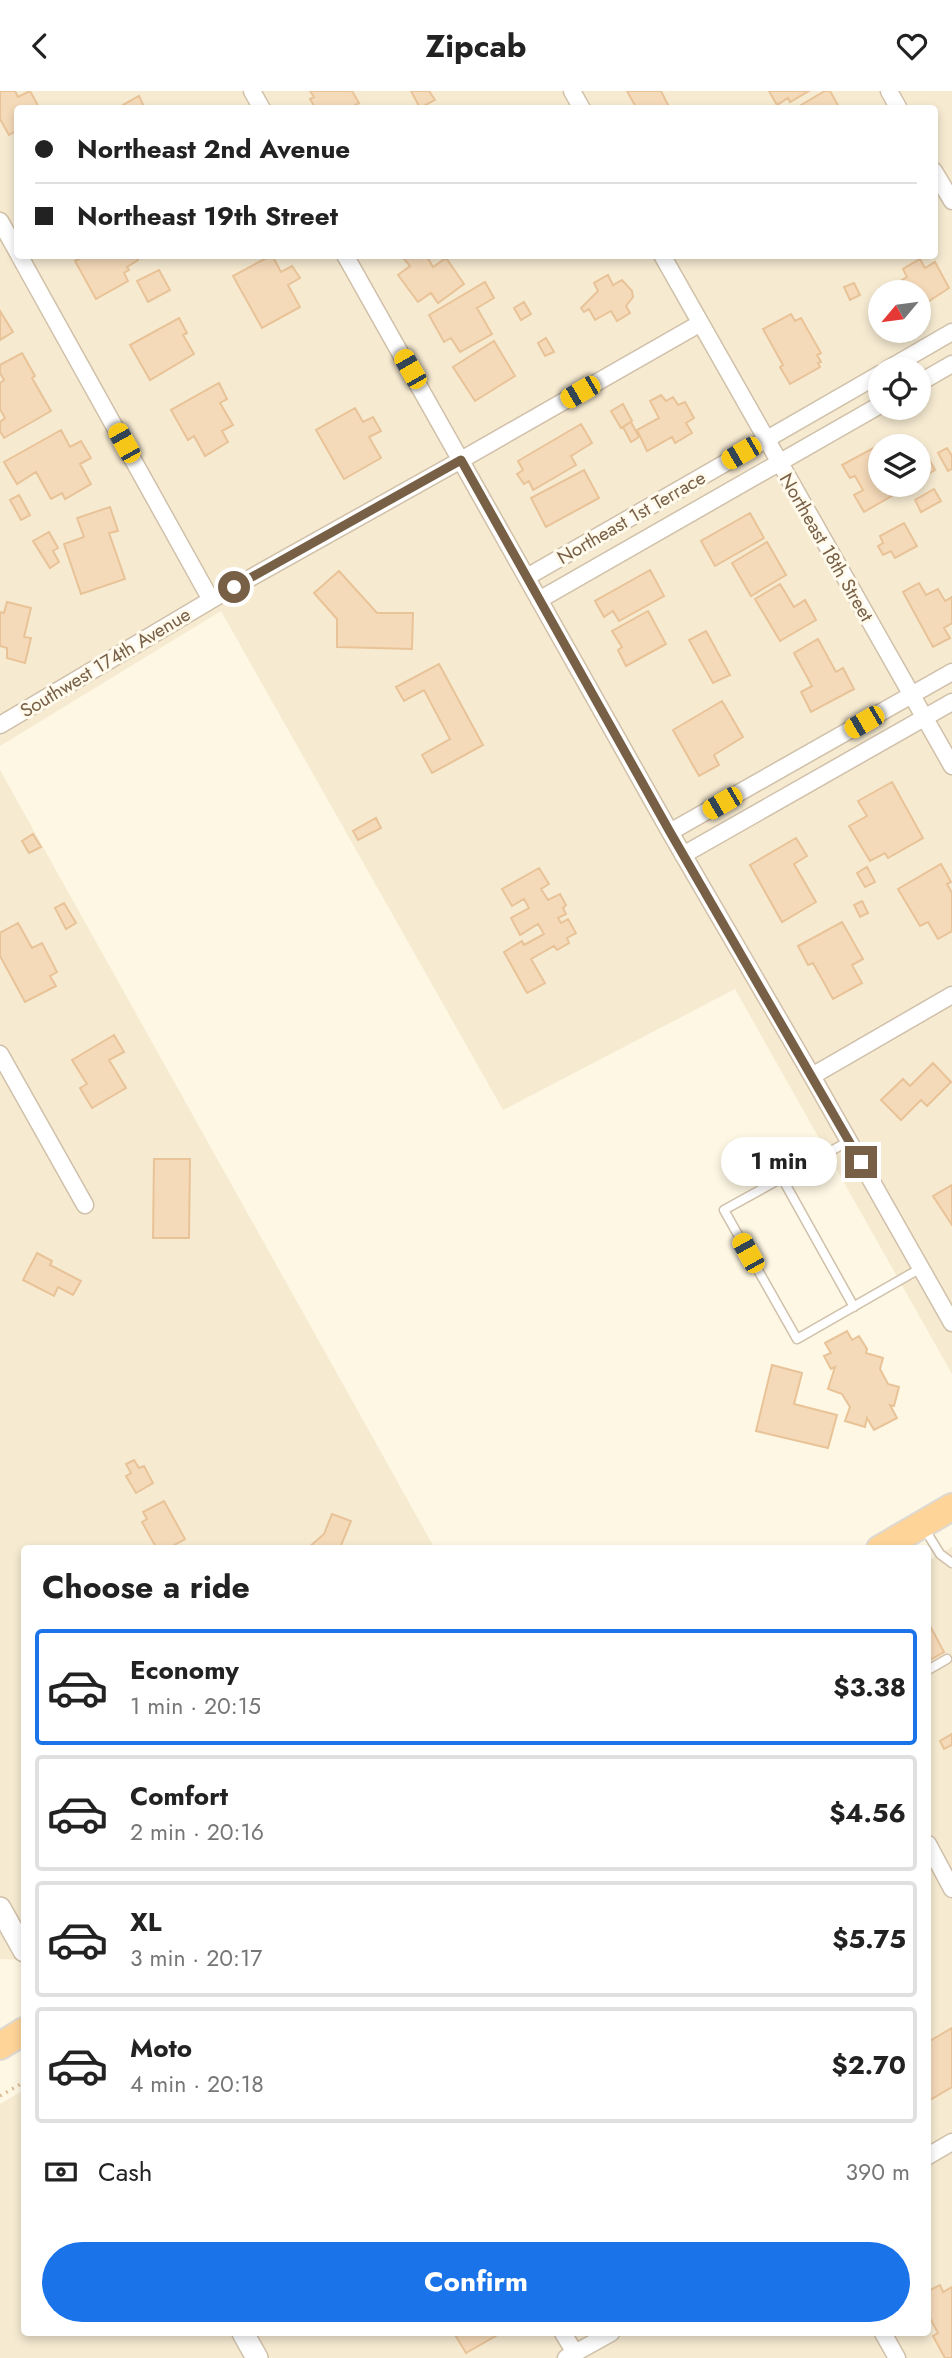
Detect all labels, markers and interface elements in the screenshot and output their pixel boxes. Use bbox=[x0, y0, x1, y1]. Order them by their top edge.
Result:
text: Zipcab bbox=[425, 23, 527, 69]
icon: back bbox=[21, 27, 59, 65]
icon: heart bbox=[893, 27, 931, 65]
text: Northeast 2nd Avenue bbox=[77, 130, 350, 168]
text: Northeast 19th Street bbox=[77, 197, 338, 235]
north arrow bbox=[868, 280, 931, 343]
map controls bbox=[868, 280, 931, 497]
car bbox=[391, 346, 430, 392]
button: locate bbox=[868, 357, 931, 420]
car bbox=[557, 372, 604, 412]
car bbox=[105, 420, 144, 466]
car bbox=[718, 433, 765, 473]
button: layers bbox=[868, 434, 931, 497]
street label: Northeast 1st Terrace bbox=[552, 464, 711, 571]
street label: Northeast 18th Street bbox=[773, 468, 880, 627]
route start bbox=[218, 571, 250, 603]
street label: Southwest 174th Avenue bbox=[15, 601, 196, 724]
car bbox=[841, 702, 888, 742]
car bbox=[699, 783, 746, 823]
callout: 1 min bbox=[721, 1137, 836, 1187]
text: 1 min bbox=[750, 1144, 808, 1178]
route end bbox=[845, 1146, 877, 1178]
car bbox=[729, 1230, 768, 1276]
text: Choose a ride bbox=[42, 1564, 250, 1610]
text: Economy bbox=[130, 1651, 239, 1689]
icon: car bbox=[46, 1656, 109, 1719]
text: $3.38 bbox=[833, 1668, 906, 1706]
text: 1 min · 20:15 bbox=[130, 1689, 261, 1723]
text: Comfort bbox=[130, 1777, 228, 1815]
icon: car bbox=[46, 1782, 109, 1845]
text: $4.56 bbox=[829, 1794, 906, 1832]
text: 2 min · 20:16 bbox=[130, 1815, 264, 1849]
text: XL bbox=[130, 1903, 162, 1941]
icon: car bbox=[46, 1908, 109, 1971]
text: $5.75 bbox=[832, 1920, 906, 1958]
text: 3 min · 20:17 bbox=[130, 1941, 262, 1975]
text: Moto bbox=[130, 2029, 192, 2067]
icon: car bbox=[46, 2034, 109, 2097]
text: $2.70 bbox=[832, 2046, 906, 2084]
text: 4 min · 20:18 bbox=[130, 2067, 264, 2101]
icon: cash bbox=[42, 2153, 80, 2191]
text: Cash bbox=[98, 2153, 152, 2191]
text: 390 m bbox=[846, 2155, 910, 2189]
button: Confirm bbox=[42, 2242, 910, 2322]

